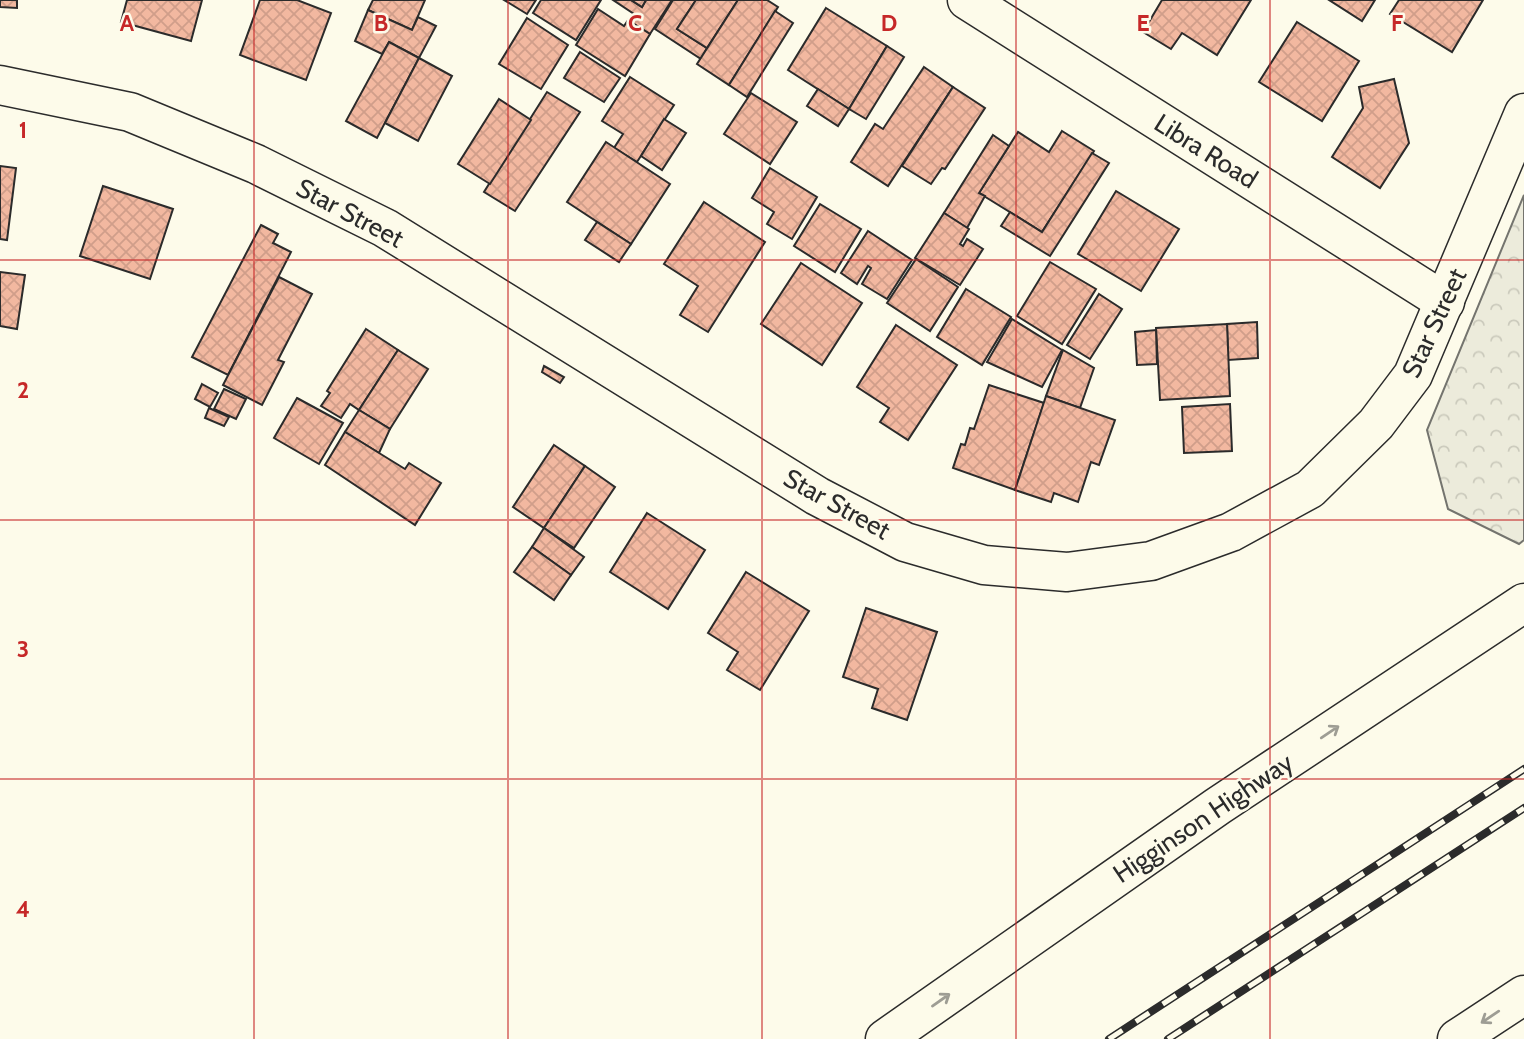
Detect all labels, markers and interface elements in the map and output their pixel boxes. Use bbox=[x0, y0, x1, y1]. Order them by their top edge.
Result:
text: A bbox=[120, 9, 135, 37]
text: B bbox=[374, 9, 388, 37]
text: C bbox=[628, 9, 642, 37]
text: D bbox=[881, 9, 897, 37]
text: E bbox=[1136, 9, 1150, 37]
text: F bbox=[1391, 9, 1403, 37]
street label: Libra Road bbox=[1148, 107, 1264, 195]
text: 1 bbox=[19, 116, 27, 144]
street label: Star Street bbox=[291, 171, 409, 255]
street label: Star Street bbox=[1395, 263, 1473, 383]
text: 2 bbox=[17, 376, 29, 404]
street label: Star Street bbox=[778, 462, 896, 546]
text: 3 bbox=[17, 635, 29, 663]
one-way arrow bbox=[1320, 725, 1339, 739]
street label: Higginson Highway bbox=[1107, 746, 1299, 890]
text: 4 bbox=[16, 895, 30, 923]
one-way arrow bbox=[931, 993, 950, 1007]
one-way arrow bbox=[1481, 1010, 1501, 1024]

